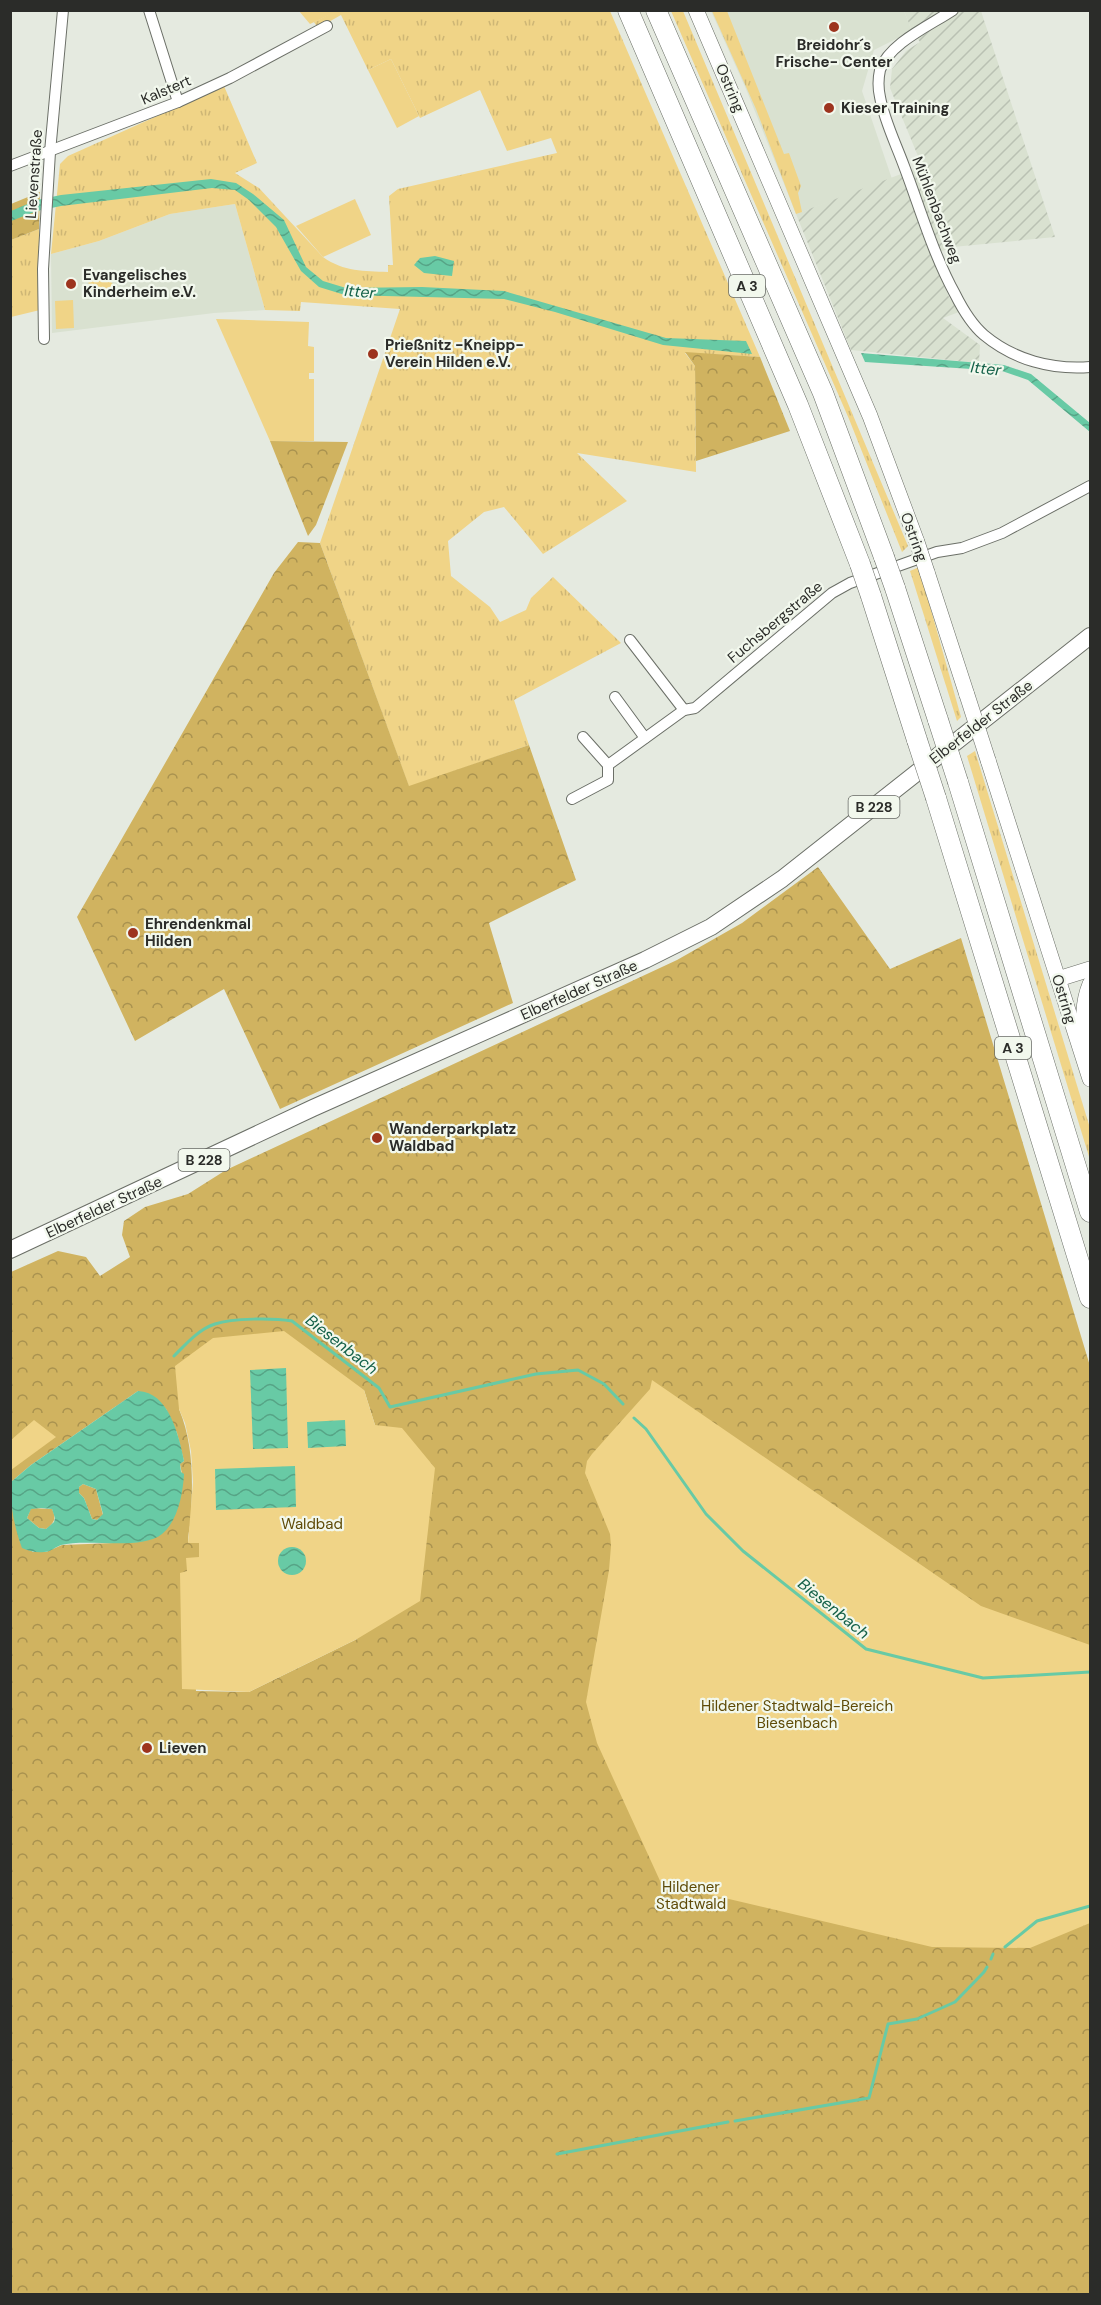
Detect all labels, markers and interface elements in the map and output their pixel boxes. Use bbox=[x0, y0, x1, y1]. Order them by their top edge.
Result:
marker: Breidohr´s Frische- Center bbox=[827, 20, 841, 34]
place label: Breidohr´s Frische- Center bbox=[776, 35, 892, 72]
street label: Ostring bbox=[711, 61, 749, 115]
street label: Kalstert bbox=[138, 70, 194, 110]
place label: Kieser Training bbox=[841, 98, 950, 118]
marker: Kieser Training bbox=[822, 101, 836, 115]
street label: Lievenstraße bbox=[21, 129, 47, 219]
street label: Mühlenbachweg bbox=[907, 154, 967, 266]
place label: Evangelisches Kinderheim e.V. bbox=[83, 265, 196, 302]
road number: A 3 bbox=[729, 275, 765, 297]
marker: Evangelisches Kinderheim e.V. bbox=[64, 277, 78, 291]
water label: Itter bbox=[344, 280, 377, 303]
place label: Prießnitz -Kneipp- Verein Hilden e.V. bbox=[385, 335, 524, 372]
marker: Prießnitz -Kneipp- Verein Hilden e.V. bbox=[366, 347, 380, 361]
water label: Itter bbox=[969, 356, 1003, 381]
street label: Ostring bbox=[896, 510, 932, 564]
street label: Fuchsbergstraße bbox=[723, 576, 827, 668]
street label: Elberfelder Straße bbox=[925, 675, 1037, 769]
road number: B 228 bbox=[848, 796, 900, 818]
place label: Ehrendenkmal Hilden bbox=[145, 914, 251, 951]
marker: Ehrendenkmal Hilden bbox=[126, 926, 140, 940]
street label: Elberfelder Straße bbox=[517, 955, 641, 1025]
street label: Ostring bbox=[1047, 972, 1081, 1026]
road number: A 3 bbox=[995, 1037, 1031, 1059]
place label: Wanderparkplatz Waldbad bbox=[389, 1119, 516, 1156]
marker: Wanderparkplatz Waldbad bbox=[370, 1131, 384, 1145]
road number: B 228 bbox=[178, 1149, 230, 1171]
street label: Elberfelder Straße bbox=[43, 1171, 165, 1243]
water label: Biesenbach bbox=[301, 1310, 382, 1379]
park label: Waldbad bbox=[281, 1514, 343, 1534]
water label: Biesenbach bbox=[794, 1573, 874, 1644]
park label: Hildener Stadtwald-Bereich Biesenbach bbox=[701, 1696, 893, 1733]
place label: Lieven bbox=[159, 1738, 207, 1758]
marker: Lieven bbox=[140, 1741, 154, 1755]
park label: Hildener Stadtwald bbox=[656, 1877, 726, 1914]

